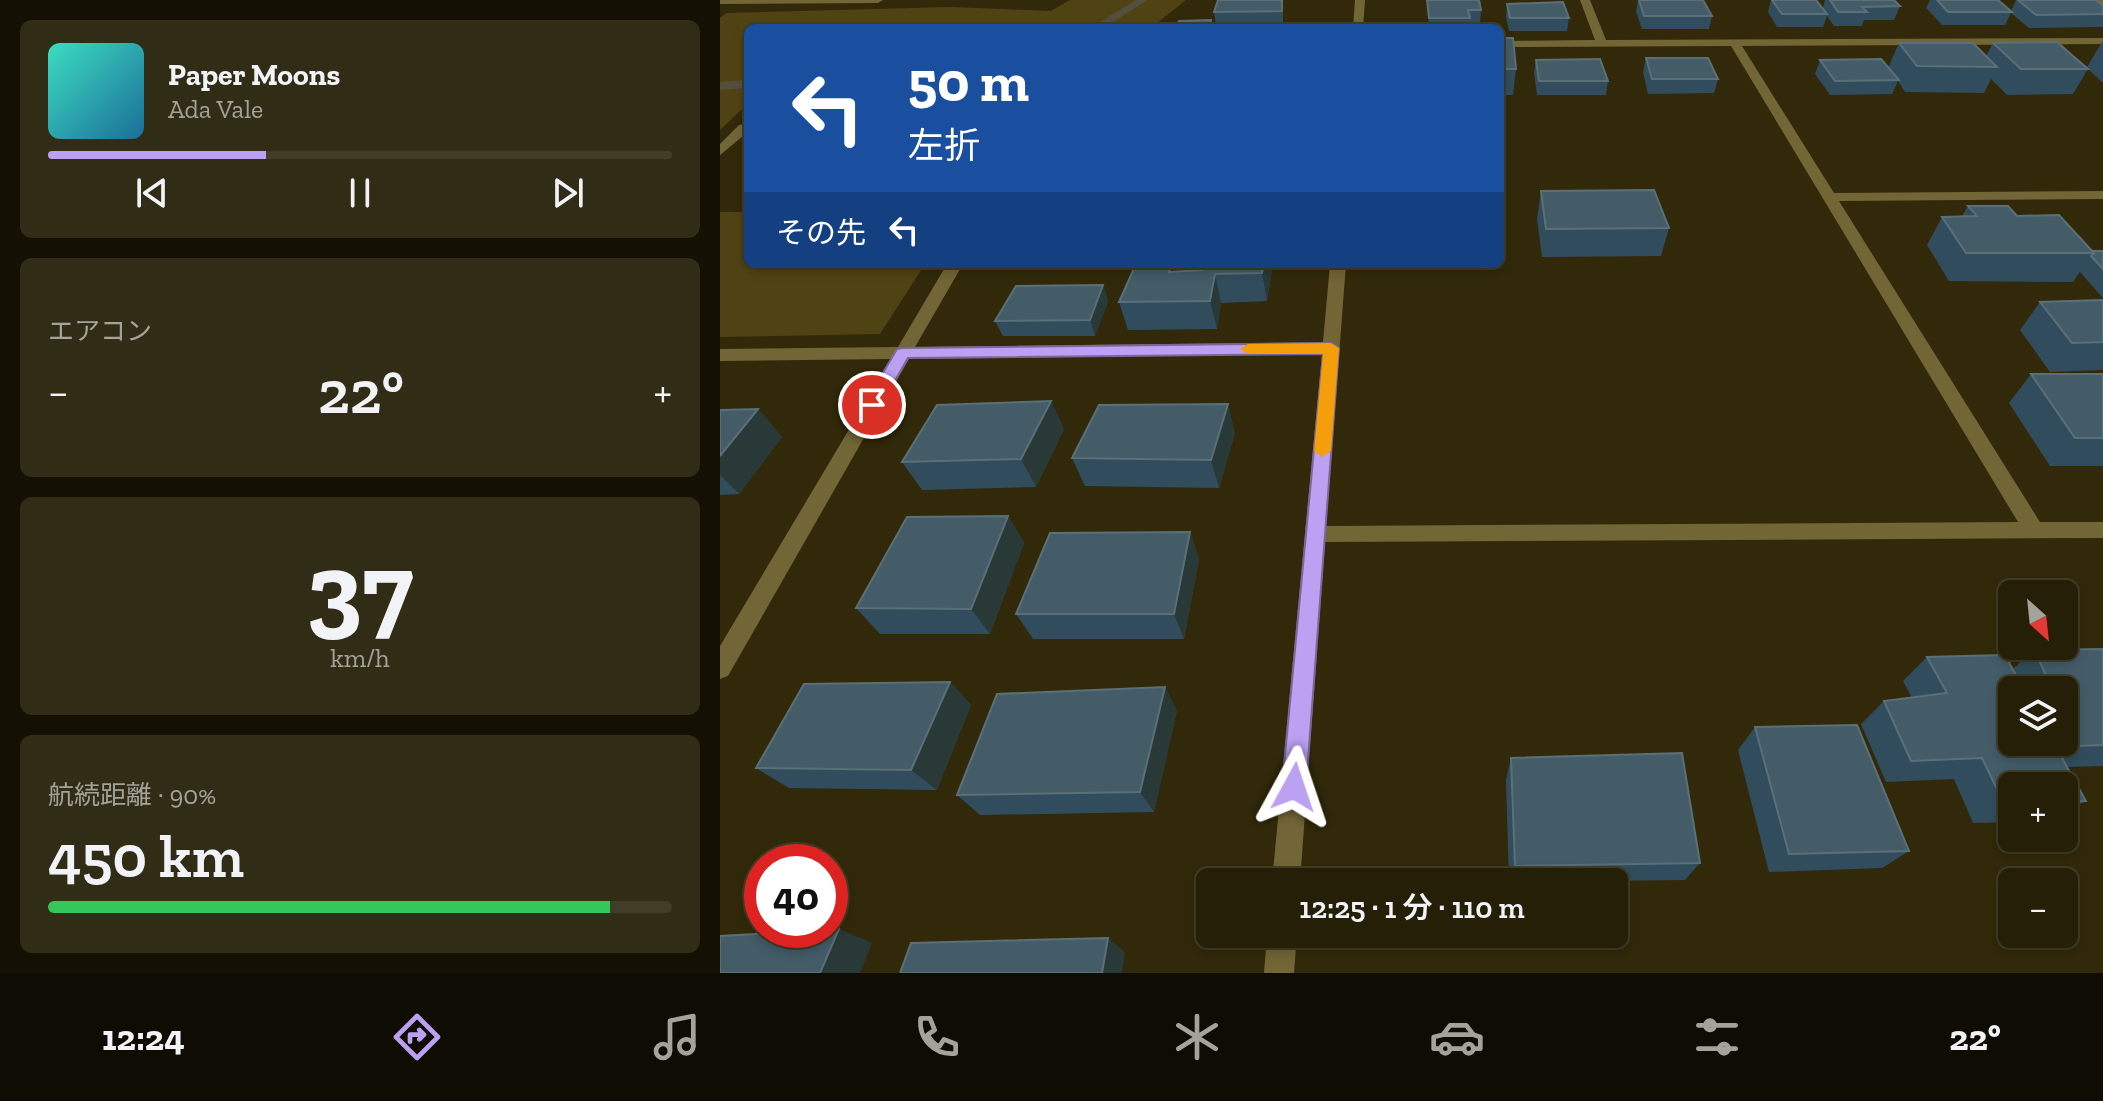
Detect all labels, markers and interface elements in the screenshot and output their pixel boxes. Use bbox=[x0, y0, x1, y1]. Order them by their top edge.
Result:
text: 50 m bbox=[908, 48, 1029, 115]
icon: left bbox=[776, 56, 880, 160]
text: Paper Moons bbox=[168, 57, 340, 93]
text: Ada Vale bbox=[168, 93, 263, 125]
text: 左折 bbox=[908, 124, 980, 167]
icon: previous bbox=[130, 171, 174, 215]
icon: pause bbox=[338, 171, 382, 215]
icon: next bbox=[546, 171, 590, 215]
icon: left bbox=[882, 208, 926, 252]
text: その先 bbox=[776, 215, 866, 251]
text: エアコン bbox=[48, 315, 152, 347]
text: 22° bbox=[318, 356, 404, 428]
text: − bbox=[48, 365, 69, 418]
text: + bbox=[653, 365, 672, 418]
pin bbox=[838, 371, 906, 439]
icon: arrive bbox=[850, 383, 894, 427]
text: 37 bbox=[307, 527, 413, 652]
north arrow bbox=[1998, 580, 2078, 660]
map controls bbox=[1998, 580, 2078, 948]
text: km/h bbox=[330, 642, 390, 674]
button: layers bbox=[1998, 676, 2078, 756]
position arrow bbox=[1252, 745, 1336, 829]
button: + bbox=[1998, 772, 2078, 852]
text: 航続距離 · 90% bbox=[48, 779, 216, 811]
text: 450 km bbox=[48, 820, 244, 892]
speed limit sign: 40 bbox=[744, 844, 848, 948]
button: − bbox=[1998, 868, 2078, 948]
text: 12:25 · 1 分 · 110 m bbox=[1299, 890, 1525, 926]
icon: directions bbox=[389, 1009, 445, 1065]
icon: music bbox=[649, 1009, 705, 1065]
icon: phone bbox=[909, 1009, 965, 1065]
icon: climate bbox=[1169, 1009, 1225, 1065]
icon: car bbox=[1429, 1009, 1485, 1065]
icon: filters bbox=[1689, 1009, 1745, 1065]
text: 12:24 bbox=[102, 1016, 185, 1059]
text: 22° bbox=[1949, 1016, 2001, 1059]

